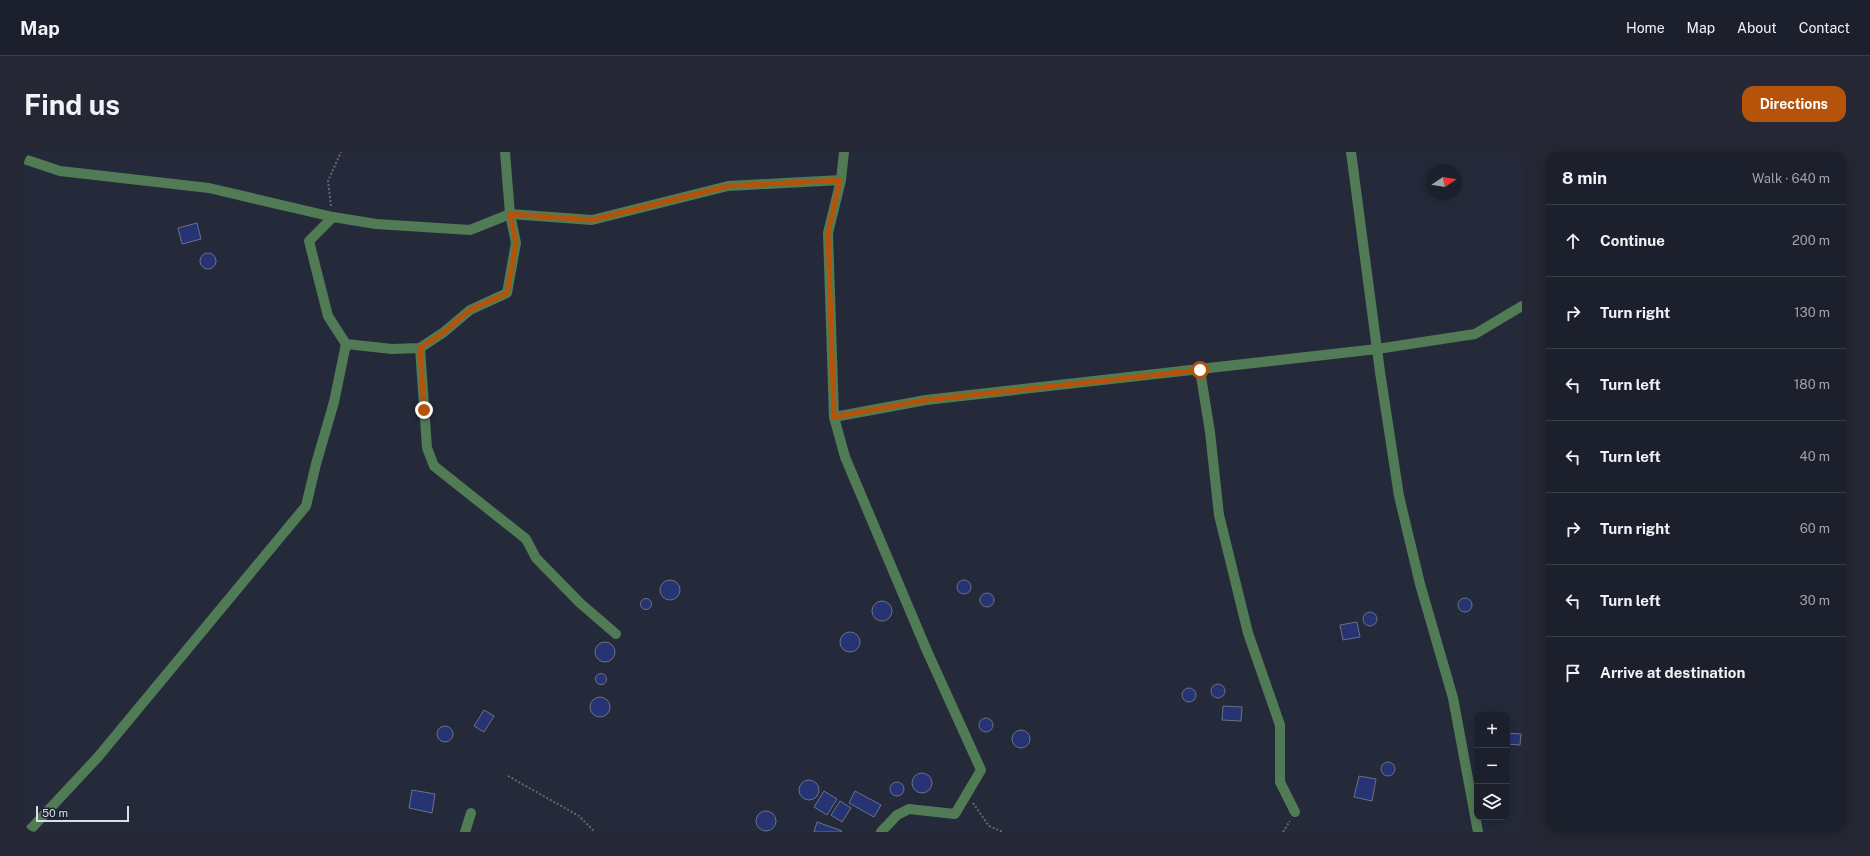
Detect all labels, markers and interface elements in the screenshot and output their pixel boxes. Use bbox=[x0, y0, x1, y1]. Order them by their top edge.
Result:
text: Map bbox=[20, 17, 60, 39]
text: Home bbox=[1626, 20, 1665, 36]
text: Map bbox=[1687, 20, 1715, 36]
text: About bbox=[1737, 20, 1777, 36]
text: Contact bbox=[1799, 20, 1850, 36]
button: Directions bbox=[1742, 86, 1846, 122]
text: Find us bbox=[24, 88, 120, 121]
north arrow bbox=[1426, 164, 1462, 200]
text: 8 min bbox=[1562, 168, 1607, 188]
text: Walk · 640 m bbox=[1752, 171, 1830, 186]
icon: ahead bbox=[1562, 230, 1584, 252]
text: Continue bbox=[1600, 232, 1665, 249]
text: 200 m bbox=[1792, 233, 1830, 248]
icon: right bbox=[1562, 302, 1584, 324]
text: Turn right bbox=[1600, 304, 1670, 321]
text: 130 m bbox=[1794, 305, 1830, 320]
route start bbox=[1191, 361, 1209, 379]
icon: left bbox=[1562, 374, 1584, 396]
text: Turn left bbox=[1600, 376, 1661, 393]
text: 180 m bbox=[1794, 377, 1830, 392]
route end bbox=[415, 401, 433, 419]
icon: left bbox=[1562, 446, 1584, 468]
text: Turn left bbox=[1600, 448, 1661, 465]
text: 40 m bbox=[1799, 449, 1830, 464]
icon: right bbox=[1562, 518, 1584, 540]
text: Turn right bbox=[1600, 520, 1670, 537]
text: 60 m bbox=[1800, 521, 1830, 536]
icon: left bbox=[1562, 590, 1584, 612]
text: Turn left bbox=[1600, 592, 1661, 609]
text: 30 m bbox=[1800, 593, 1830, 608]
icon: arrive bbox=[1562, 662, 1584, 684]
text: Arrive at destination bbox=[1600, 664, 1745, 681]
map controls bbox=[1474, 712, 1510, 820]
button: + bbox=[1474, 712, 1510, 748]
button: − bbox=[1474, 748, 1510, 784]
button: layers bbox=[1474, 784, 1510, 820]
scale bar bbox=[36, 804, 129, 823]
text: 50 m bbox=[42, 807, 68, 819]

